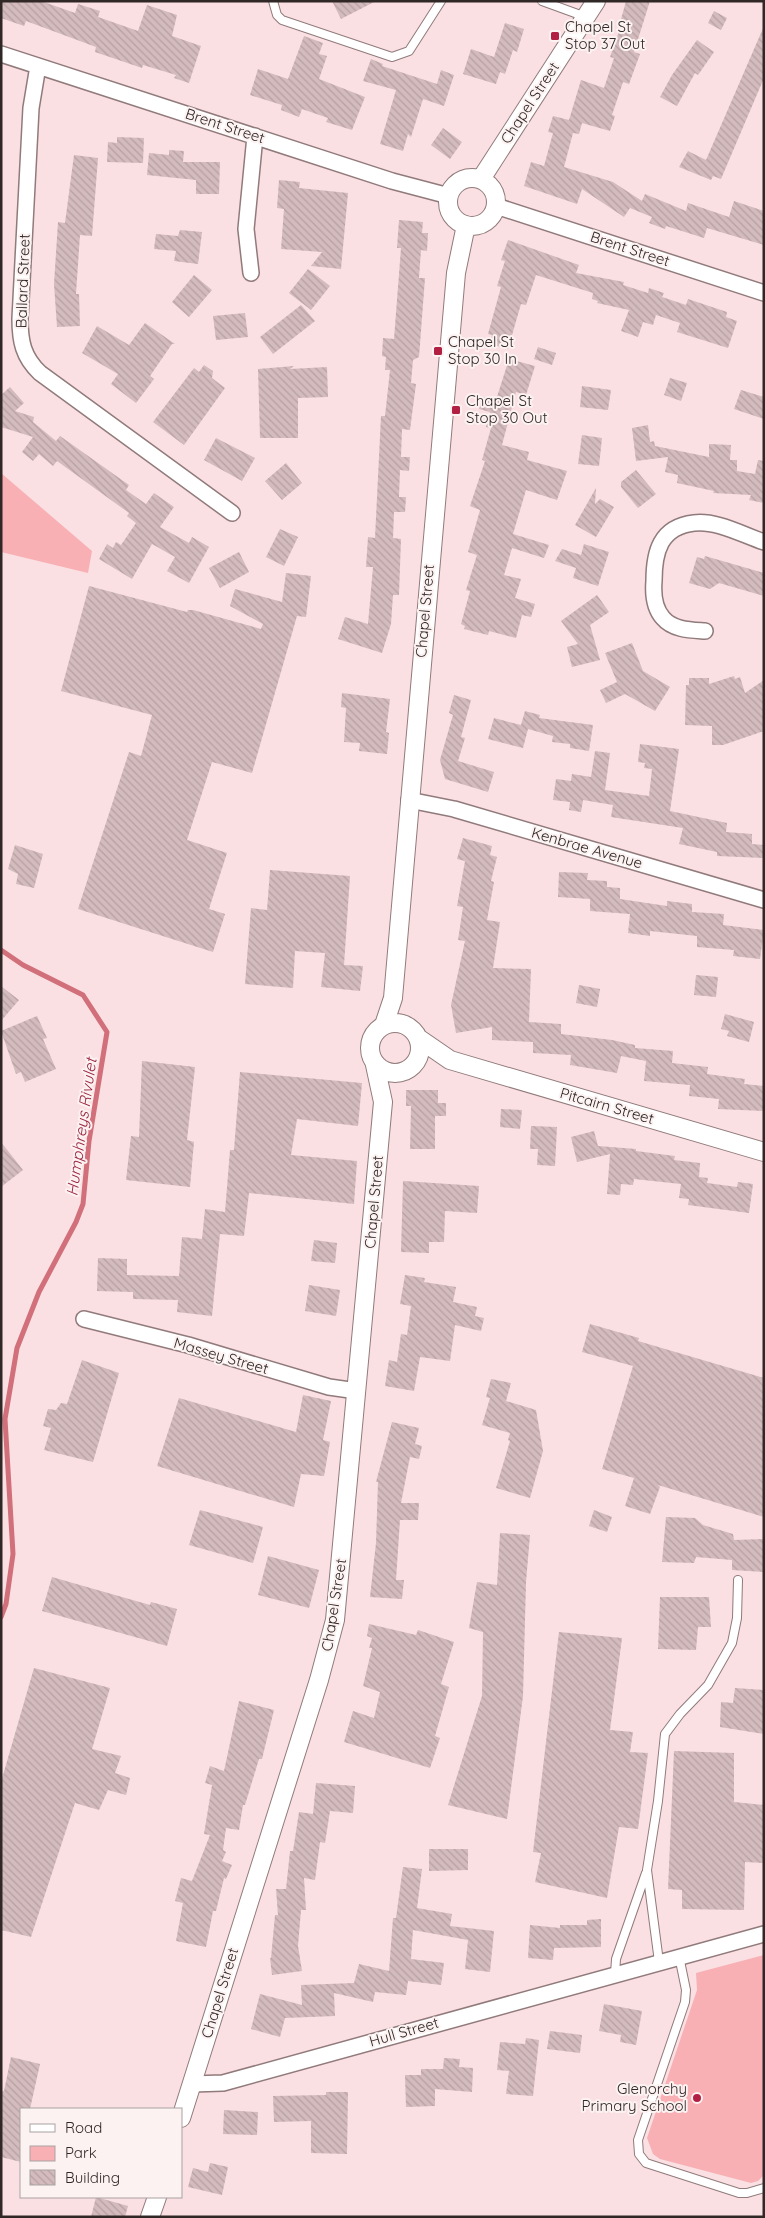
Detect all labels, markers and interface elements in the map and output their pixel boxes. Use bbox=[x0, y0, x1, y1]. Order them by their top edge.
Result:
place label: Chapel St Stop 37 Out bbox=[565, 17, 645, 53]
marker: Chapel St Stop 37 Out bbox=[549, 30, 561, 42]
street label: Chapel Street bbox=[496, 58, 563, 147]
street label: Brent Street bbox=[183, 104, 267, 147]
street label: Brent Street bbox=[588, 227, 672, 270]
street label: Ballard Street bbox=[11, 233, 34, 329]
place label: Chapel St Stop 30 In bbox=[448, 332, 517, 368]
marker: Chapel St Stop 30 In bbox=[432, 345, 444, 357]
place label: Chapel St Stop 30 Out bbox=[466, 391, 548, 427]
marker: Chapel St Stop 30 Out bbox=[450, 404, 462, 416]
street label: Chapel Street bbox=[411, 564, 438, 658]
street label: Kenbrae Avenue bbox=[529, 823, 645, 872]
water label: Humphreys Rivulet bbox=[61, 1055, 101, 1197]
street label: Pitcairn Street bbox=[558, 1083, 656, 1128]
street label: Chapel Street bbox=[360, 1155, 387, 1249]
street label: Massey Street bbox=[172, 1333, 271, 1378]
street label: Chapel Street bbox=[317, 1557, 350, 1653]
street label: Chapel Street bbox=[197, 1945, 242, 2040]
street label: Hull Street bbox=[367, 2013, 441, 2050]
place label: Glenorchy Primary School bbox=[582, 2079, 687, 2115]
marker: Glenorchy Primary School bbox=[691, 2092, 703, 2104]
legend bbox=[20, 2108, 182, 2198]
text: Road bbox=[65, 2118, 102, 2137]
text: Park bbox=[65, 2143, 97, 2162]
text: Building bbox=[65, 2168, 120, 2187]

